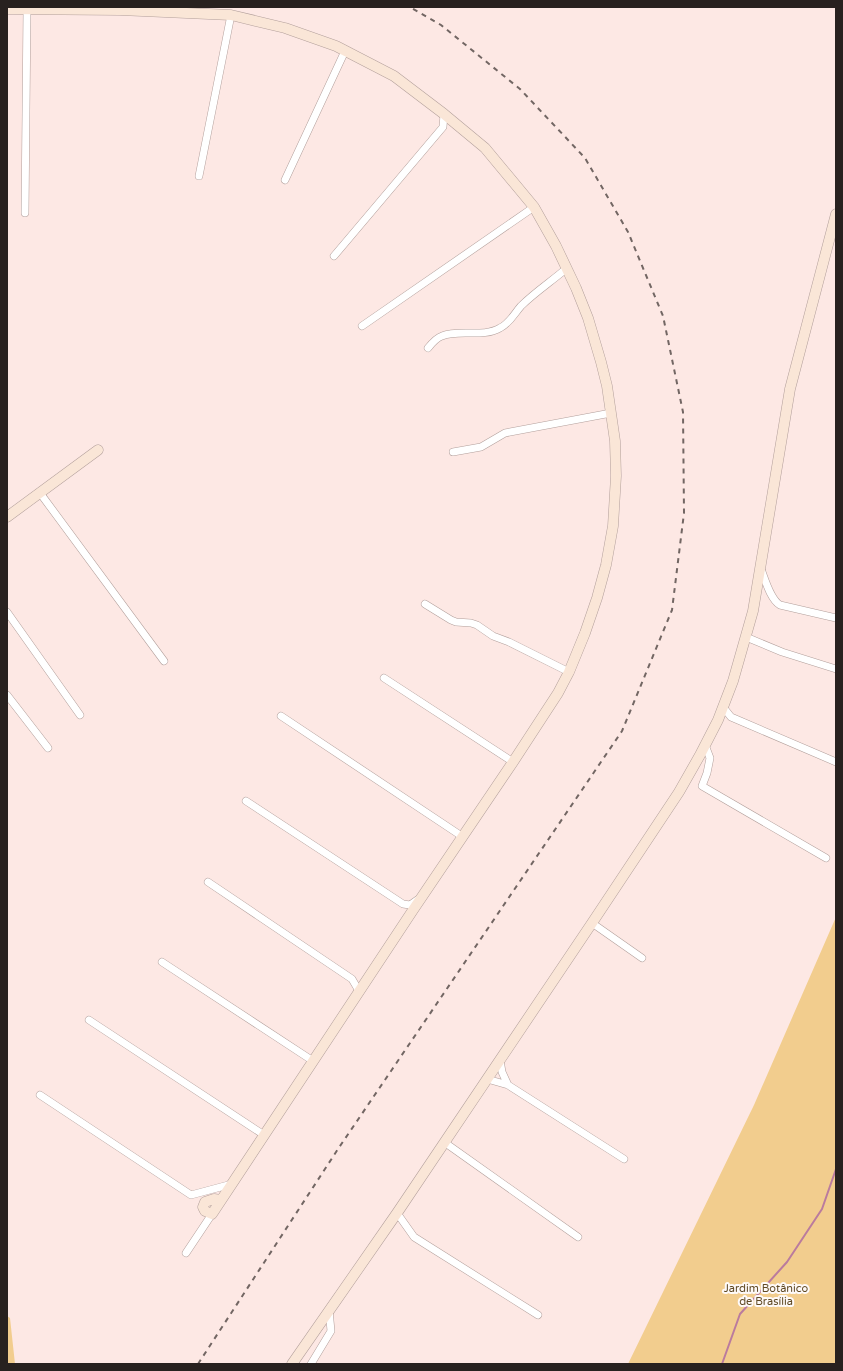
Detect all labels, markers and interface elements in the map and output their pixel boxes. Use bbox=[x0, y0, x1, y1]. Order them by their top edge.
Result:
park label: Jardim Botânico de Brasília bbox=[724, 1282, 809, 1308]

